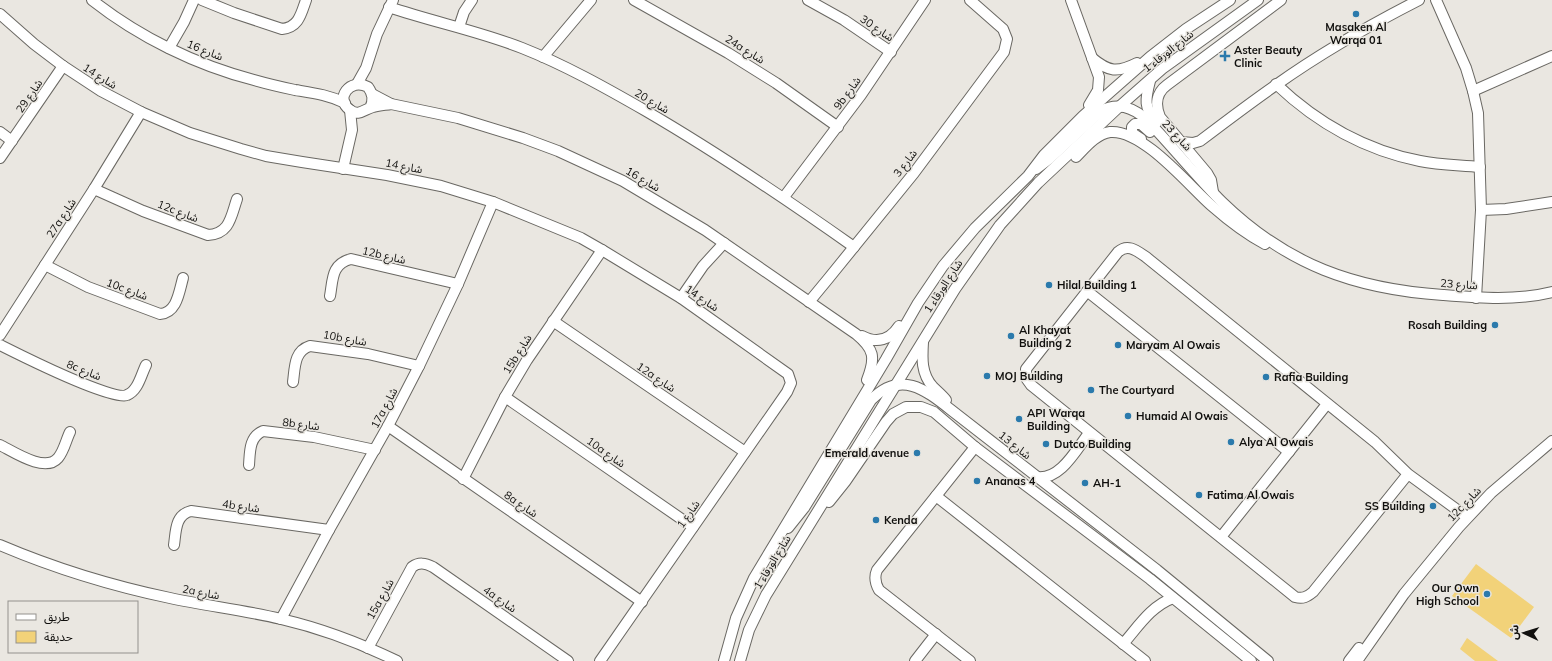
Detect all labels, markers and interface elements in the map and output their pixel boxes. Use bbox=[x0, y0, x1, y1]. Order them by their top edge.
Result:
marker: Masaken Al Warqa 01 bbox=[1351, 9, 1361, 19]
street label: شارع 30 bbox=[857, 12, 897, 45]
place label: Masaken Al Warqa 01 bbox=[1325, 20, 1387, 47]
street label: شارع الورقاء 1 bbox=[1140, 27, 1197, 76]
street label: 24a شارع bbox=[722, 31, 768, 68]
street label: شارع 16 bbox=[185, 36, 225, 65]
place label: Aster Beauty Clinic bbox=[1234, 43, 1302, 70]
marker: Aster Beauty Clinic bbox=[1219, 50, 1231, 62]
street label: شارع 14 bbox=[80, 60, 120, 93]
street label: 9b شارع bbox=[830, 73, 865, 113]
street label: شارع 29 bbox=[13, 76, 46, 116]
street label: شارع 20 bbox=[632, 86, 672, 117]
street label: شارع 23 bbox=[1158, 117, 1195, 154]
street label: شارع 3 bbox=[890, 146, 921, 180]
street label: شارع 14 bbox=[384, 156, 424, 178]
street label: شارع 16 bbox=[623, 164, 663, 195]
street label: 27a شارع bbox=[43, 195, 80, 241]
street label: 12c شارع bbox=[155, 197, 201, 226]
street label: 12b شارع bbox=[361, 243, 407, 268]
street label: شارع الورقاء 1 bbox=[921, 256, 966, 316]
street label: 10c شارع bbox=[104, 275, 150, 304]
street label: شارع 23 bbox=[1440, 276, 1479, 293]
place label: Hilal Building 1 bbox=[1057, 278, 1137, 292]
marker: Hilal Building 1 bbox=[1044, 280, 1054, 290]
street label: شارع 14 bbox=[682, 282, 722, 315]
place label: Rosah Building bbox=[1408, 318, 1487, 332]
marker: Rosah Building bbox=[1490, 320, 1500, 330]
place label: Al Khayat Building 2 bbox=[1019, 323, 1072, 350]
street label: 10b شارع bbox=[322, 327, 368, 350]
street label: 15b شارع bbox=[499, 331, 536, 377]
marker: Al Khayat Building 2 bbox=[1006, 331, 1016, 341]
place label: Maryam Al Owais bbox=[1126, 338, 1221, 352]
marker: Maryam Al Owais bbox=[1113, 340, 1123, 350]
street label: 8c شارع bbox=[64, 357, 104, 384]
street label: 12a شارع bbox=[633, 359, 679, 396]
place label: MOJ Building bbox=[995, 369, 1063, 383]
place label: Rafia Building bbox=[1274, 370, 1348, 384]
marker: MOJ Building bbox=[982, 371, 992, 381]
marker: Rafia Building bbox=[1261, 372, 1271, 382]
place label: The Courtyard bbox=[1099, 383, 1175, 397]
street label: 17a شارع bbox=[367, 385, 402, 431]
marker: The Courtyard bbox=[1086, 385, 1096, 395]
place label: API Warqa Building bbox=[1027, 406, 1085, 433]
place label: Humaid Al Owais bbox=[1136, 409, 1229, 423]
marker: Humaid Al Owais bbox=[1123, 411, 1133, 421]
marker: API Warqa Building bbox=[1014, 414, 1024, 424]
street label: 8b شارع bbox=[281, 415, 321, 434]
street label: شارع 13 bbox=[995, 428, 1034, 463]
street label: 10a شارع bbox=[583, 434, 628, 471]
place label: Alya Al Owais bbox=[1239, 435, 1314, 449]
place label: Dutco Building bbox=[1054, 437, 1131, 451]
marker: Alya Al Owais bbox=[1226, 437, 1236, 447]
marker: Dutco Building bbox=[1041, 439, 1051, 449]
place label: Emerald avenue bbox=[825, 446, 909, 460]
marker: Emerald avenue bbox=[912, 448, 922, 458]
place label: Ananas 4 bbox=[985, 474, 1036, 488]
marker: Ananas 4 bbox=[972, 476, 982, 486]
place label: AH-1 bbox=[1093, 476, 1122, 490]
marker: AH-1 bbox=[1080, 478, 1090, 488]
street label: 12c شارع bbox=[1444, 483, 1485, 525]
street label: 8a شارع bbox=[501, 488, 541, 521]
place label: Fatima Al Owais bbox=[1207, 488, 1295, 502]
marker: Fatima Al Owais bbox=[1194, 490, 1204, 500]
street label: 4b شارع bbox=[221, 496, 261, 517]
street label: شارع 1 bbox=[673, 497, 704, 531]
place label: SS Building bbox=[1365, 499, 1425, 513]
marker: SS Building bbox=[1428, 501, 1438, 511]
place label: Kenda bbox=[884, 513, 918, 527]
marker: Kenda bbox=[871, 515, 881, 525]
street label: شارع الورقاء 1 bbox=[750, 532, 795, 592]
street label: 15a شارع bbox=[363, 576, 398, 622]
place label: Our Own High School bbox=[1416, 581, 1479, 608]
street label: 2a شارع bbox=[181, 582, 221, 604]
street label: 4a شارع bbox=[480, 583, 520, 617]
marker: Our Own High School bbox=[1482, 589, 1492, 599]
legend bbox=[8, 601, 138, 653]
text: طريق bbox=[44, 609, 70, 625]
north arrow bbox=[1504, 613, 1544, 653]
text: ش bbox=[1507, 624, 1522, 640]
text: حديقة bbox=[44, 629, 73, 644]

